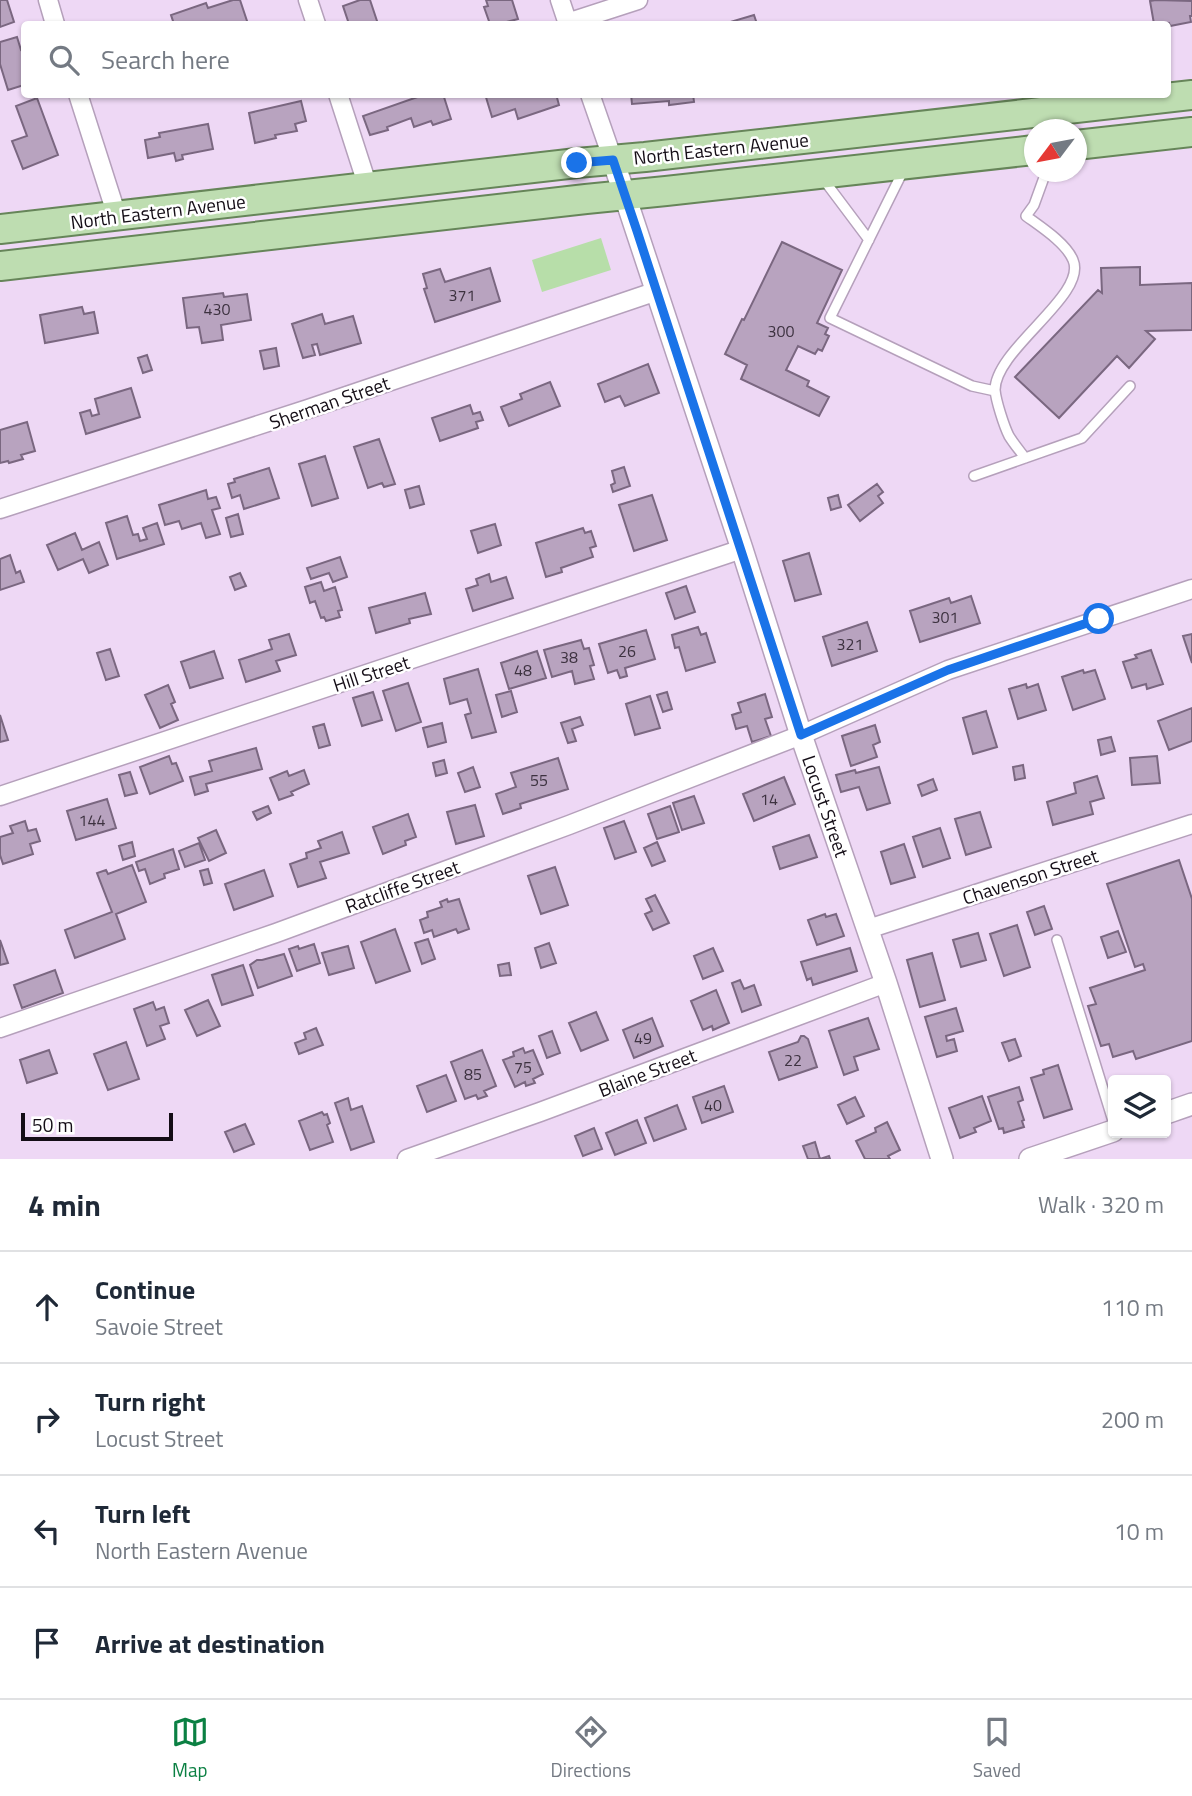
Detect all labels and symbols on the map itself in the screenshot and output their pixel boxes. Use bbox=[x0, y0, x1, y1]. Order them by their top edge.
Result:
north arrow bbox=[1024, 119, 1087, 182]
street label: North Eastern Avenue bbox=[632, 124, 810, 172]
route end bbox=[561, 147, 592, 178]
street label: North Eastern Avenue bbox=[69, 186, 247, 236]
house number: 371 bbox=[449, 283, 475, 307]
house number: 430 bbox=[204, 297, 230, 321]
house number: 300 bbox=[768, 319, 794, 343]
street label: Sherman Street bbox=[265, 368, 393, 436]
route start bbox=[1083, 603, 1114, 634]
house number: 301 bbox=[932, 605, 958, 629]
house number: 321 bbox=[837, 632, 863, 656]
house number: 26 bbox=[618, 639, 636, 663]
house number: 38 bbox=[560, 645, 578, 669]
street label: Hill Street bbox=[329, 647, 413, 699]
house number: 48 bbox=[514, 658, 532, 682]
street label: Locust Street bbox=[795, 751, 857, 861]
house number: 55 bbox=[530, 768, 548, 792]
house number: 14 bbox=[760, 787, 778, 811]
house number: 144 bbox=[79, 808, 105, 832]
street label: Chavenson Street bbox=[958, 840, 1102, 912]
street label: Ratcliffe Street bbox=[341, 852, 464, 920]
house number: 49 bbox=[634, 1026, 652, 1050]
street label: Blaine Street bbox=[594, 1040, 700, 1104]
house number: 22 bbox=[784, 1048, 802, 1072]
house number: 75 bbox=[514, 1055, 532, 1079]
house number: 85 bbox=[464, 1062, 482, 1086]
house number: 40 bbox=[704, 1093, 722, 1117]
scale bar bbox=[21, 1110, 173, 1142]

